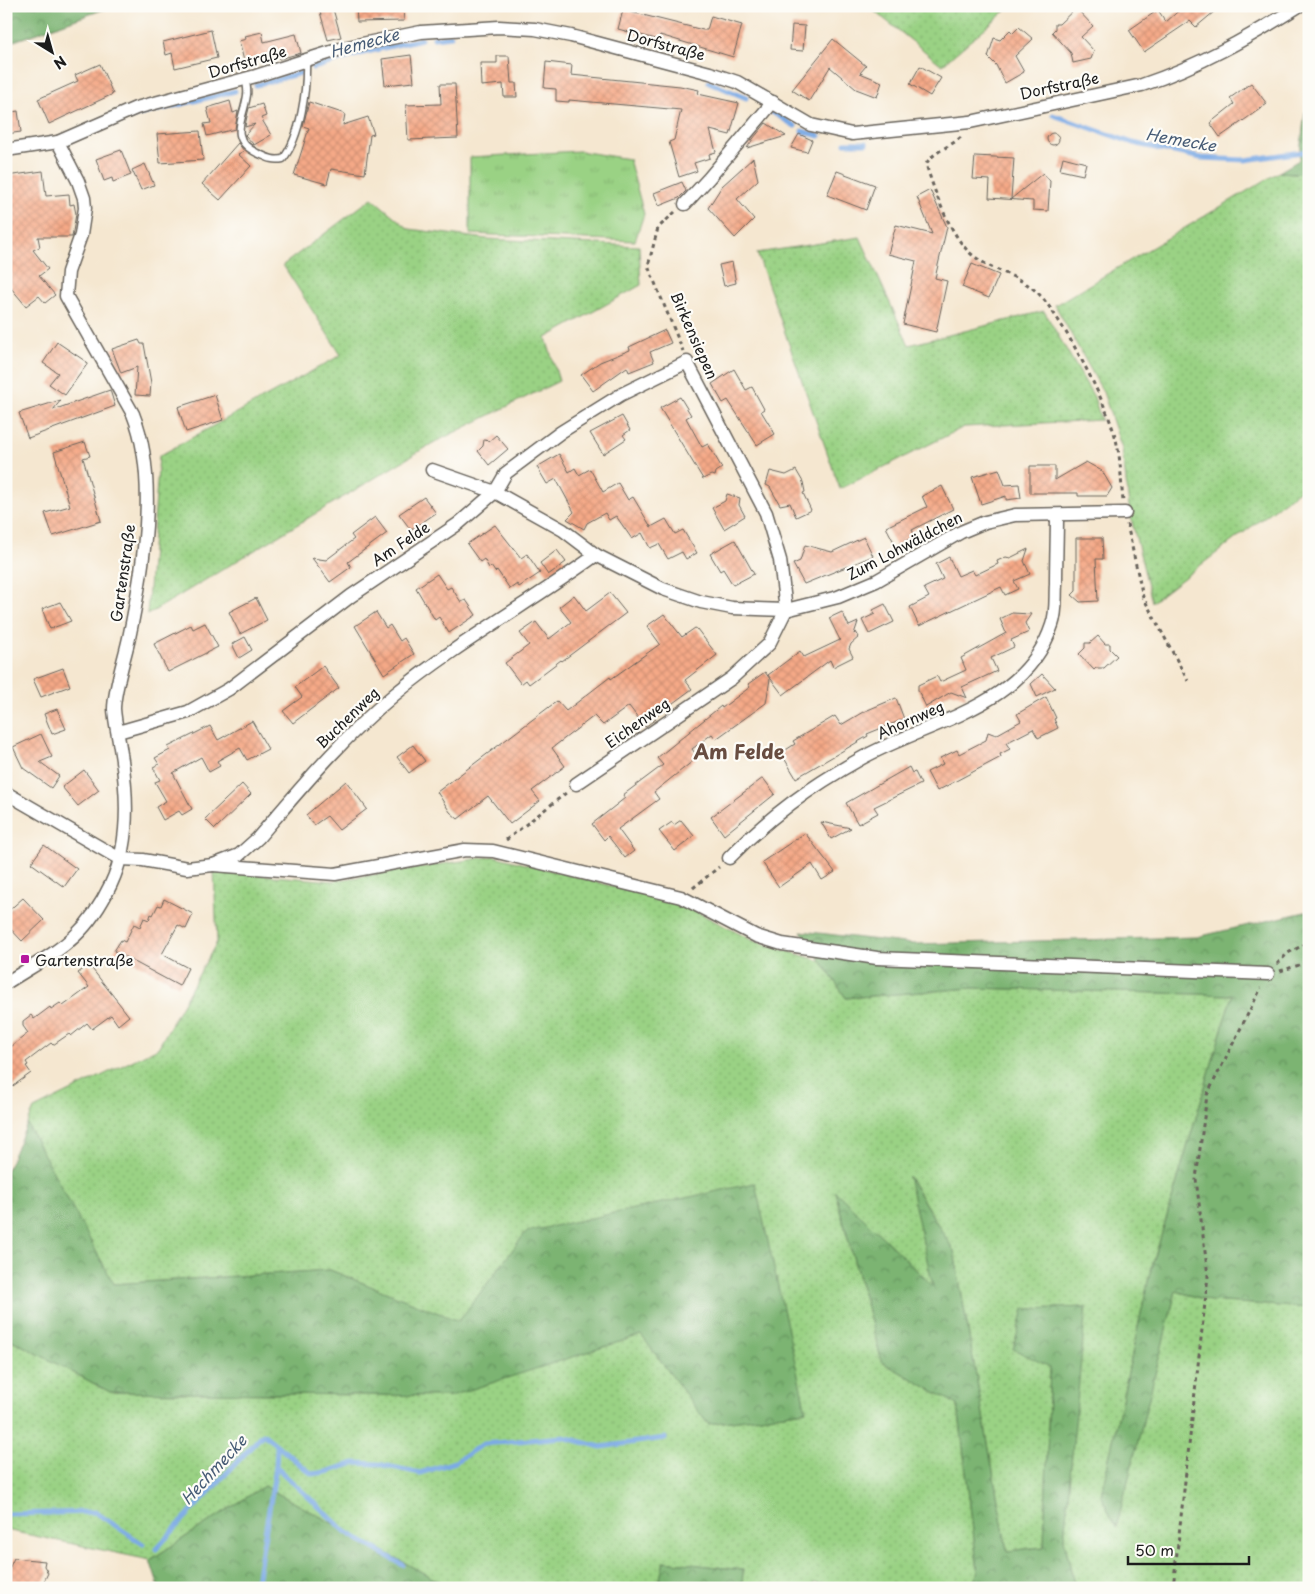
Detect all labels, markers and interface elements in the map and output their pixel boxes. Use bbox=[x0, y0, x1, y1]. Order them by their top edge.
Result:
water label: Hemecke bbox=[327, 21, 403, 63]
street label: Dorfstraße bbox=[624, 22, 708, 66]
north arrow bbox=[28, 28, 78, 78]
street label: Dorfstraße bbox=[205, 39, 289, 83]
text: N bbox=[49, 51, 71, 75]
street label: Dorfstraße bbox=[1017, 65, 1101, 105]
water label: Hemecke bbox=[1144, 121, 1219, 157]
street label: Birkensiepen bbox=[665, 288, 725, 382]
street label: Zum Lohwäldchen bbox=[842, 505, 966, 585]
street label: Am Felde bbox=[366, 515, 434, 571]
street label: Gartenstraße bbox=[104, 523, 140, 623]
street label: Buchenweg bbox=[310, 681, 384, 753]
street label: Eichenweg bbox=[600, 691, 674, 753]
street label: Ahornweg bbox=[873, 694, 947, 744]
district label: Am Felde bbox=[692, 736, 785, 766]
place label: Gartenstraße bbox=[35, 948, 133, 971]
marker: Gartenstraße bbox=[19, 953, 31, 965]
water label: Hechmecke bbox=[174, 1428, 253, 1509]
scale bar bbox=[1128, 1534, 1249, 1566]
text: 50 m bbox=[1135, 1538, 1174, 1561]

